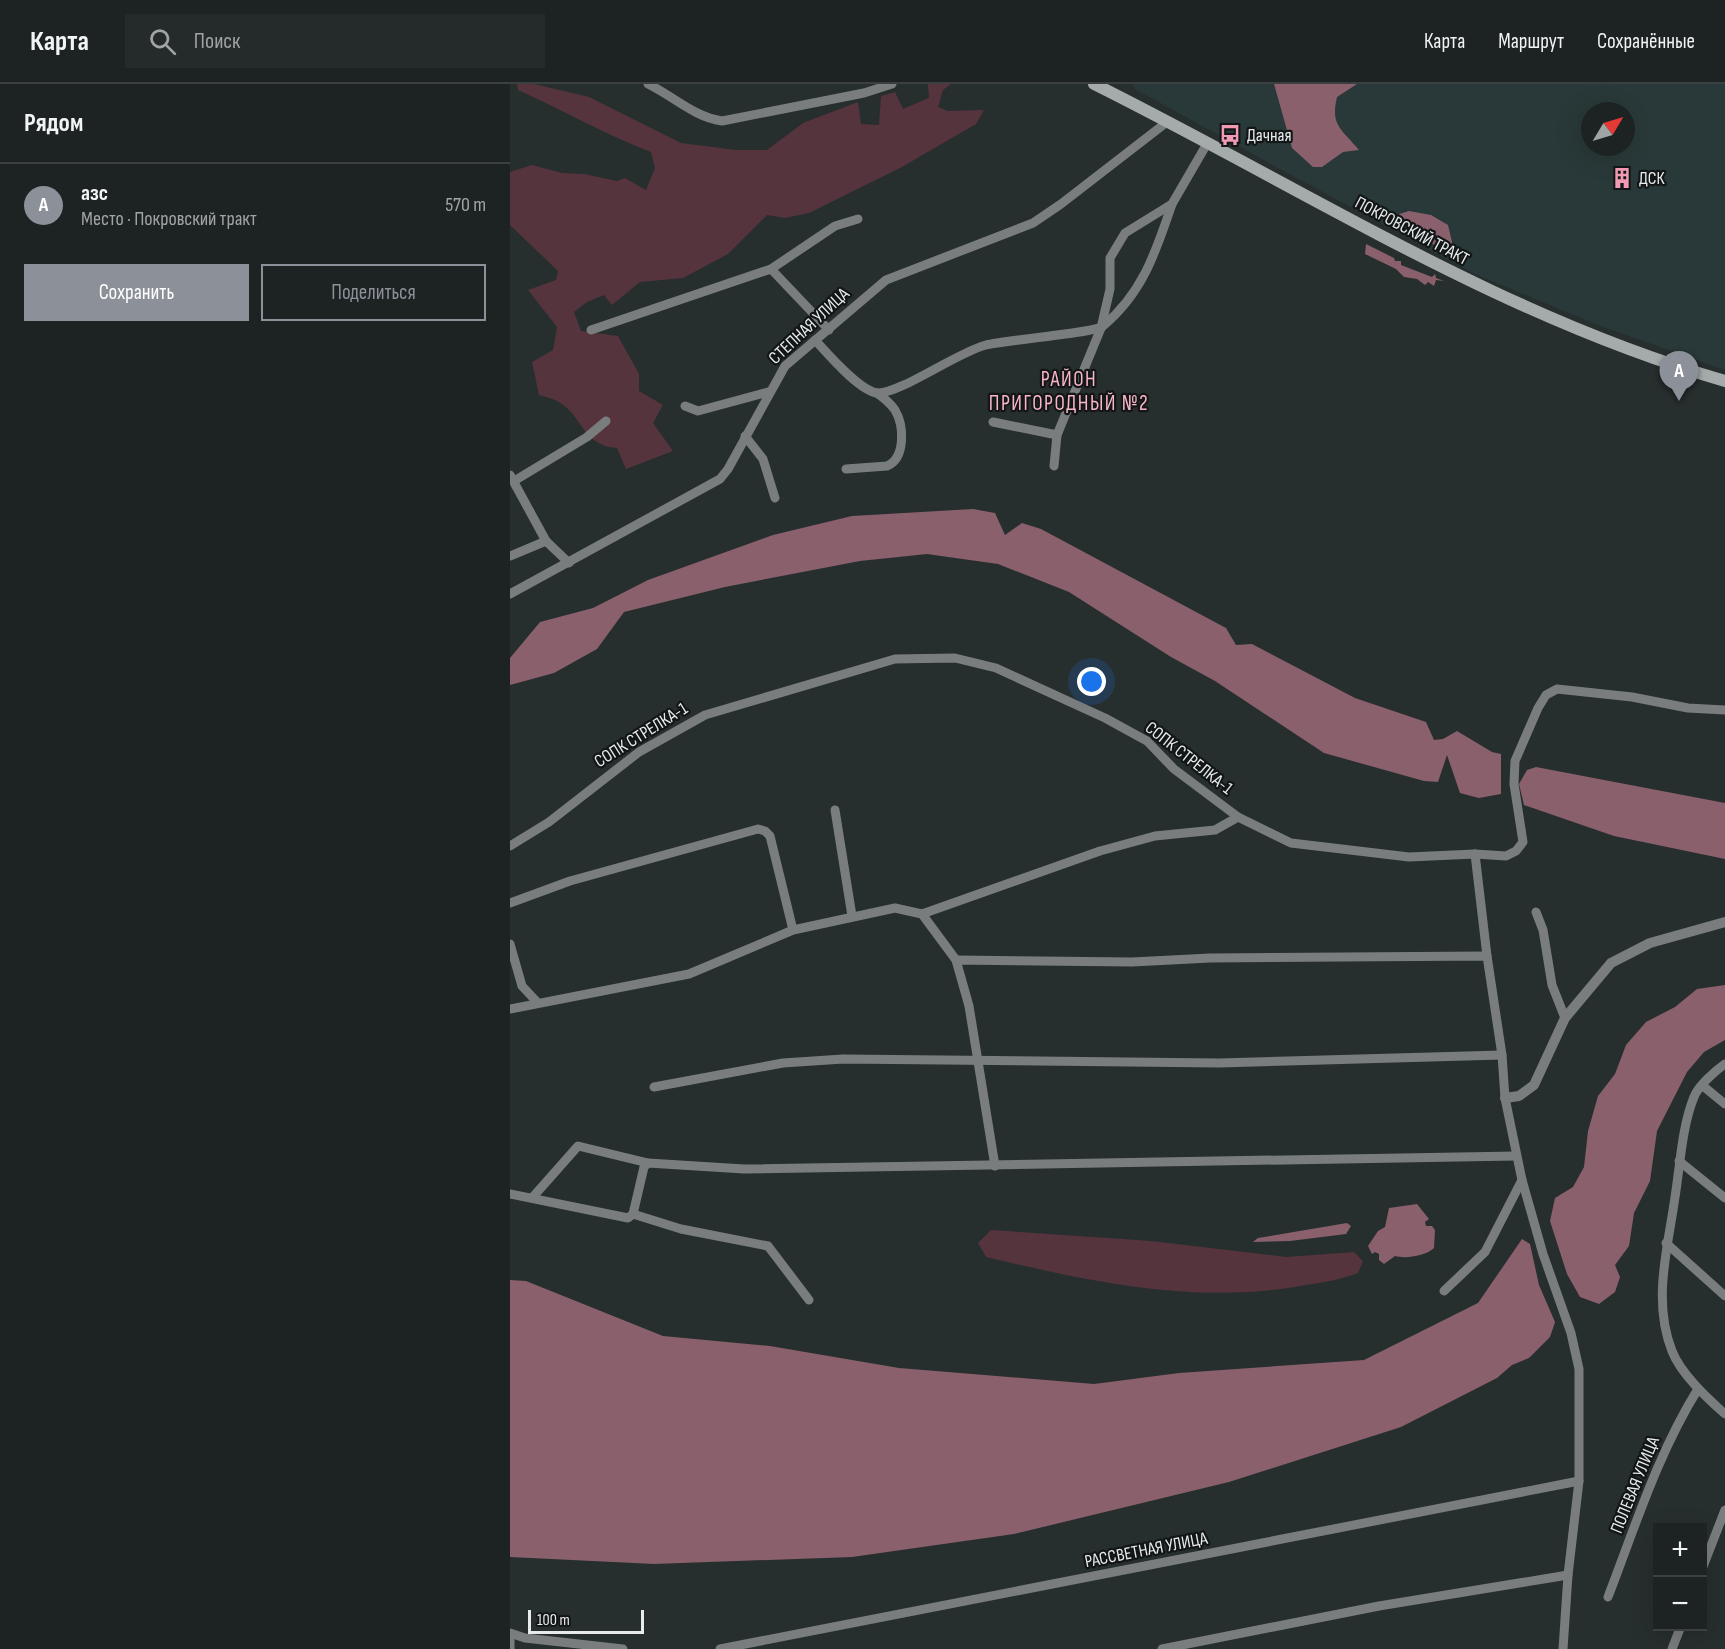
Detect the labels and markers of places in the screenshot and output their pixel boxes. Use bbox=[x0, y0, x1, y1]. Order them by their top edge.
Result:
bus stop icon: Дачная bbox=[1218, 123, 1242, 147]
place label: Дачная bbox=[1247, 125, 1292, 146]
building icon: ДСК bbox=[1610, 166, 1634, 190]
place label: ДСК bbox=[1639, 168, 1665, 189]
pin: A bbox=[1660, 352, 1698, 401]

